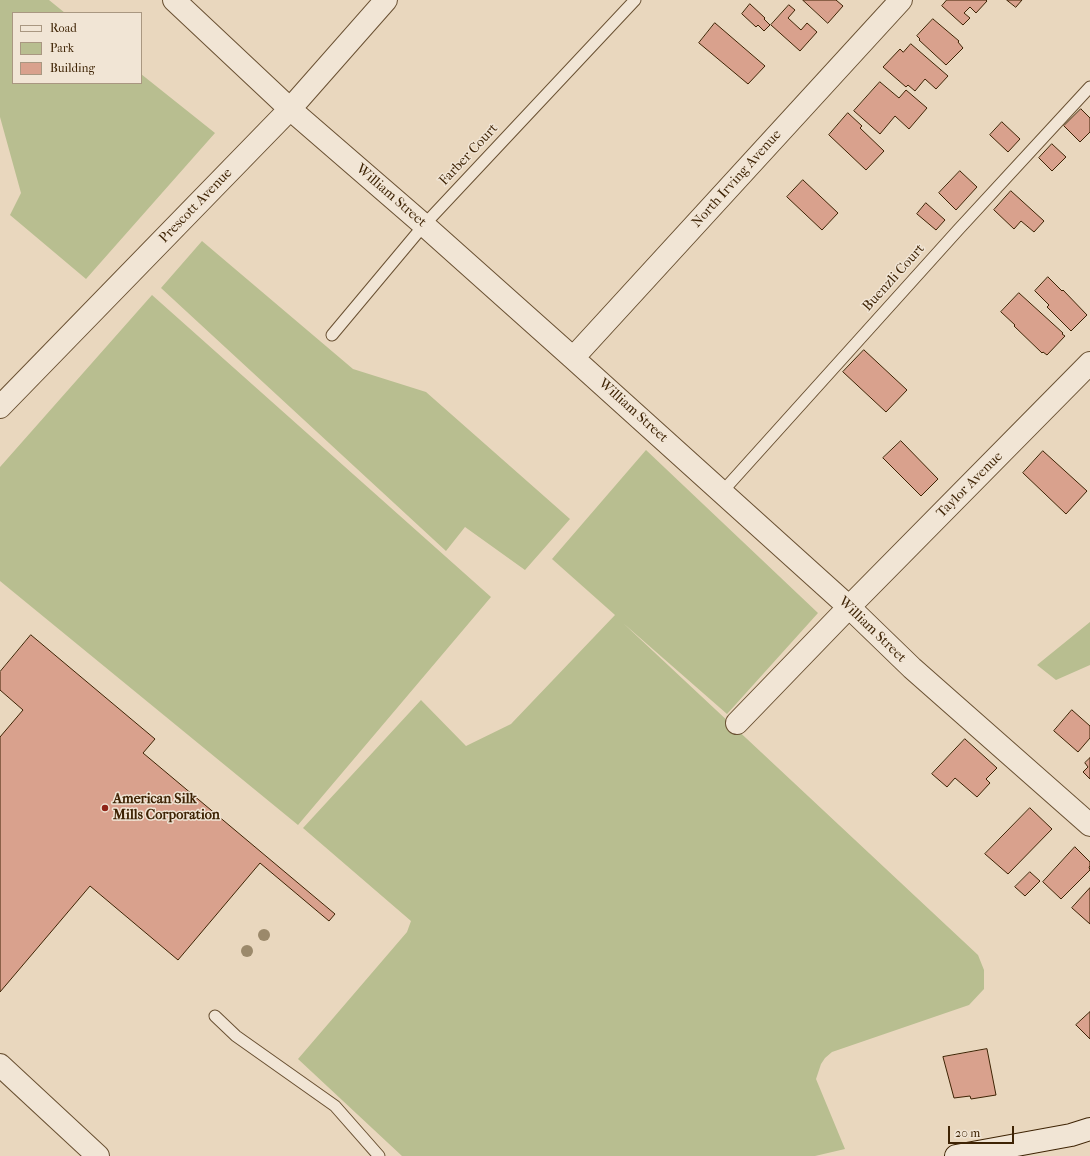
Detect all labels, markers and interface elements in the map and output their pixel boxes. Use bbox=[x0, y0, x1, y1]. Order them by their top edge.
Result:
legend bbox=[12, 12, 142, 84]
text: Road bbox=[50, 21, 77, 35]
text: Park bbox=[50, 41, 74, 55]
text: Building bbox=[50, 61, 95, 75]
street label: Farber Court bbox=[436, 121, 502, 189]
street label: North Irving Avenue bbox=[689, 127, 785, 231]
street label: William Street bbox=[352, 161, 430, 231]
street label: Prescott Avenue bbox=[156, 165, 236, 247]
street label: Buenzli Court bbox=[859, 241, 929, 315]
street label: William Street bbox=[595, 375, 671, 447]
street label: Taylor Avenue bbox=[933, 448, 1007, 522]
street label: William Street bbox=[835, 593, 909, 667]
place label: American Silk Mills Corporation bbox=[113, 792, 220, 824]
marker: American Silk Mills Corporation bbox=[100, 803, 110, 813]
scale bar bbox=[950, 1118, 1016, 1144]
text: 20 m bbox=[955, 1126, 980, 1140]

